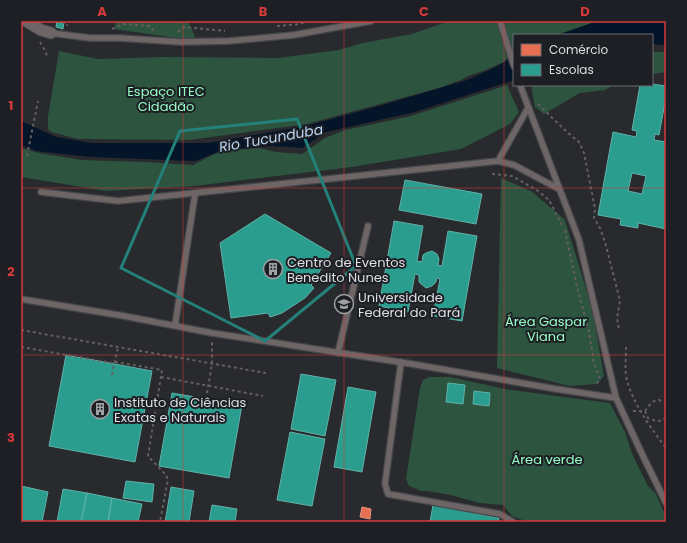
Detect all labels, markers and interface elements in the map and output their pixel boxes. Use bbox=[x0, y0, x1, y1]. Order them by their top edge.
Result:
text: A bbox=[97, 2, 107, 21]
text: B bbox=[259, 2, 268, 21]
text: C bbox=[419, 2, 429, 21]
text: D bbox=[580, 2, 590, 21]
legend bbox=[513, 34, 653, 86]
text: Comércio bbox=[549, 41, 608, 58]
text: Escolas bbox=[549, 61, 594, 78]
park label: Espaço ITEC Cidadão bbox=[127, 82, 205, 116]
text: 1 bbox=[9, 96, 13, 115]
water label: Rio Tucunduba bbox=[217, 119, 325, 157]
place label: Centro de Eventos Benedito Nunes bbox=[287, 253, 406, 287]
building icon: Centro de Eventos Benedito Nunes bbox=[262, 258, 284, 280]
text: 2 bbox=[7, 262, 15, 281]
place label: Universidade Federal do Pará bbox=[358, 288, 460, 322]
school or university icon: Universidade Federal do Pará bbox=[333, 293, 355, 315]
park label: Área Gaspar Viana bbox=[505, 312, 587, 346]
place label: Instituto de Ciências Exatas e Naturais bbox=[114, 393, 247, 427]
building icon: Instituto de Ciências Exatas e Naturais bbox=[89, 398, 111, 420]
text: 3 bbox=[7, 428, 15, 447]
park label: Área verde bbox=[512, 450, 582, 469]

